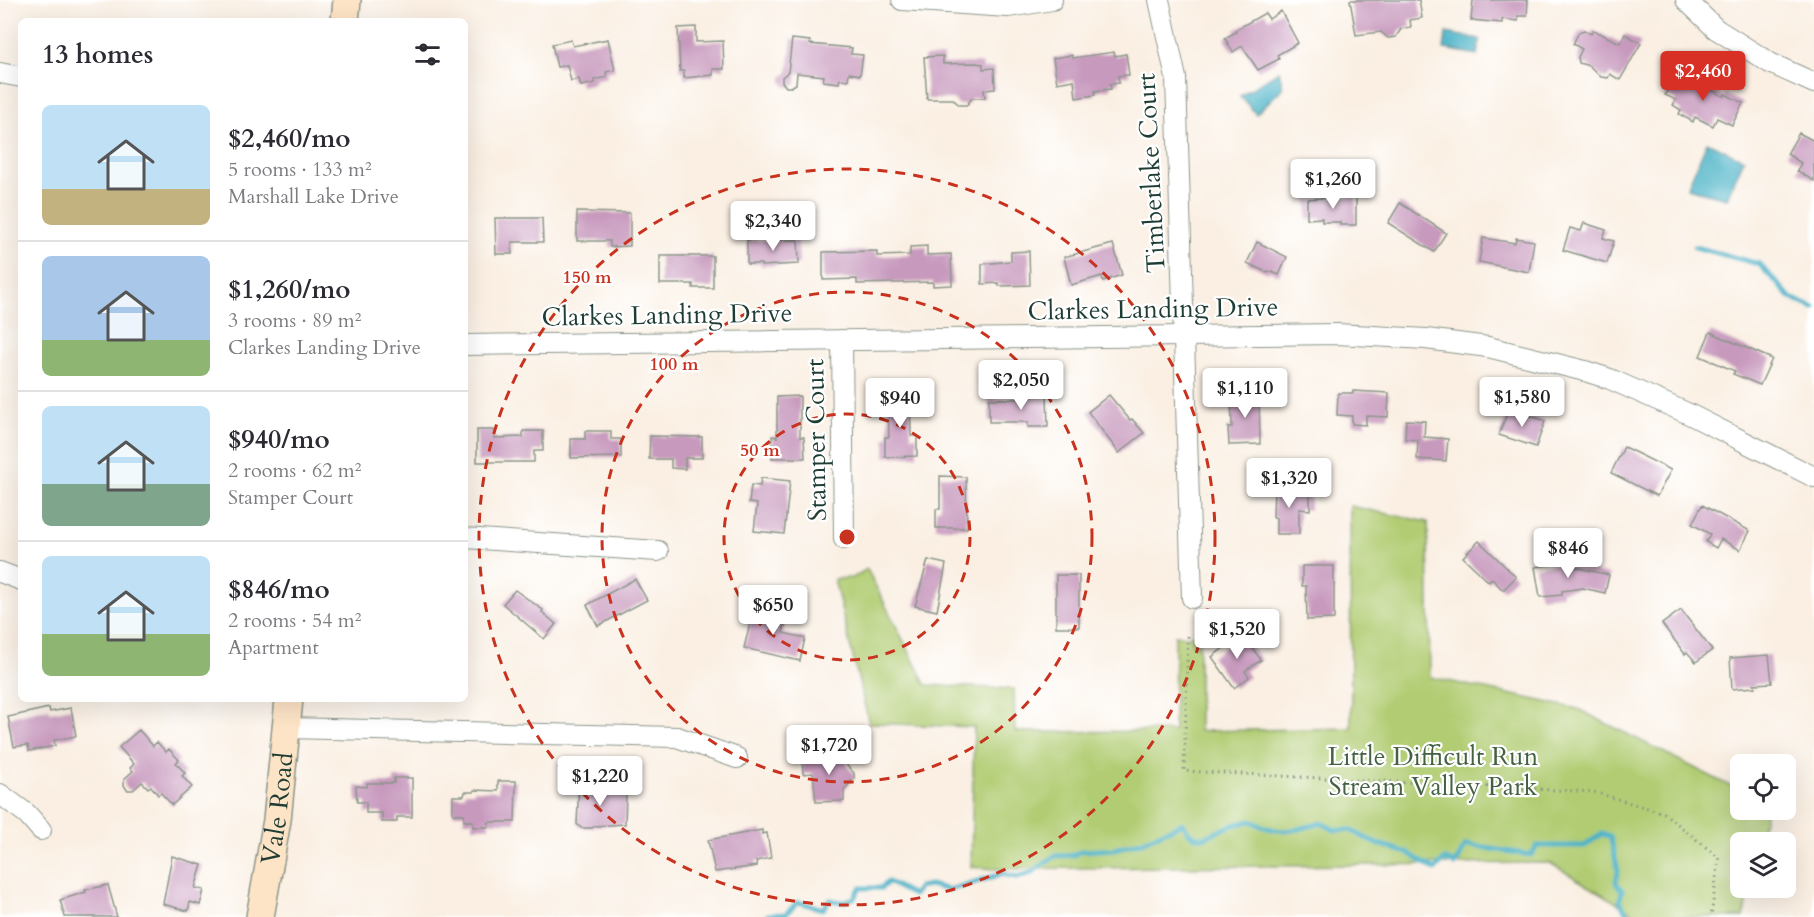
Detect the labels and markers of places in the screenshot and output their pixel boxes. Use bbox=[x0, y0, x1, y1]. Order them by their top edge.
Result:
pin: $2,460 bbox=[1654, 51, 1752, 102]
pin: $1,260 bbox=[1284, 159, 1382, 210]
pin: $2,340 bbox=[724, 201, 822, 252]
pin: $2,050 bbox=[972, 360, 1070, 411]
pin: $1,110 bbox=[1196, 368, 1294, 419]
pin: $1,580 bbox=[1473, 377, 1571, 428]
pin: $940 bbox=[864, 378, 936, 429]
pin: $1,320 bbox=[1240, 458, 1338, 509]
centre of rings bbox=[837, 527, 857, 547]
pin: $846 bbox=[1532, 528, 1604, 579]
pin: $650 bbox=[737, 585, 809, 636]
pin: $1,520 bbox=[1188, 609, 1286, 660]
pin: $1,720 bbox=[780, 725, 878, 776]
pin: $1,220 bbox=[551, 756, 649, 807]

